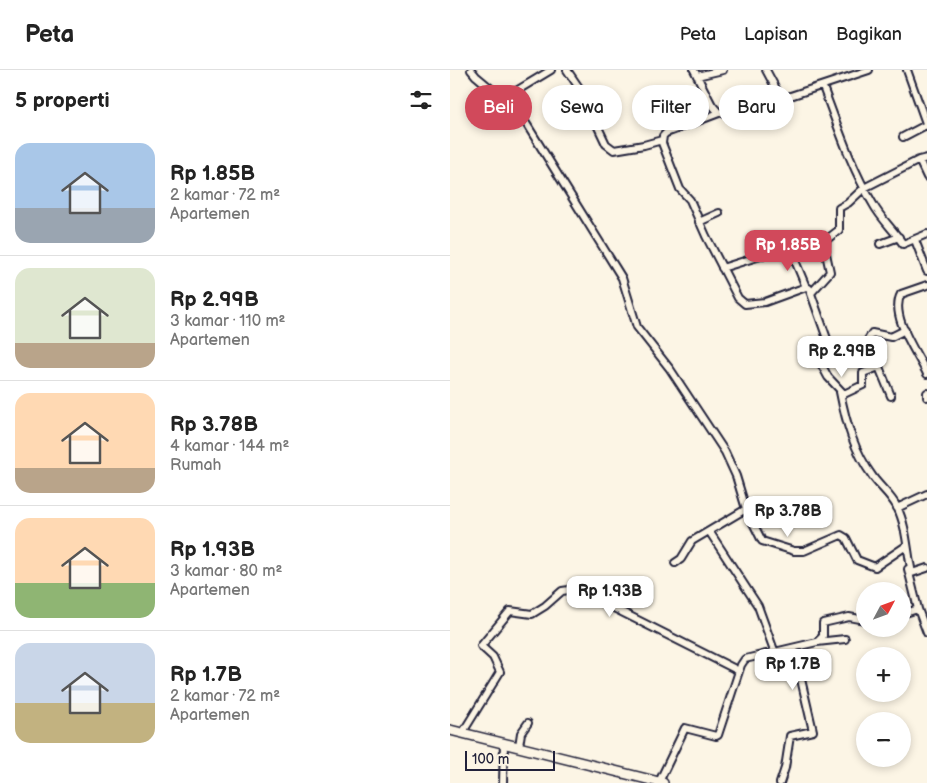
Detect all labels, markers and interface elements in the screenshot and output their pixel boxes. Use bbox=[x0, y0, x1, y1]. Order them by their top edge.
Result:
text: Peta bbox=[25, 20, 74, 49]
text: Peta bbox=[680, 24, 716, 45]
text: Lapisan bbox=[744, 24, 808, 45]
text: Bagikan bbox=[836, 24, 902, 45]
chip: Beli bbox=[465, 85, 532, 130]
chip: Sewa bbox=[542, 85, 622, 130]
chip: Filter bbox=[632, 85, 709, 130]
chip: Baru bbox=[719, 85, 794, 130]
icon: filters bbox=[407, 86, 435, 114]
text: 5 properti bbox=[15, 88, 110, 113]
text: Rp 1.85B bbox=[170, 161, 255, 186]
icon: home bbox=[55, 163, 115, 223]
text: 2 kamar · 72 m² bbox=[170, 186, 280, 205]
text: Apartemen bbox=[170, 205, 250, 224]
pin: Rp 1.85B bbox=[736, 230, 840, 272]
text: Rp 1.85B bbox=[756, 236, 820, 255]
text: Rp 2.99B bbox=[170, 287, 259, 312]
icon: home bbox=[55, 288, 115, 348]
text: 3 kamar · 110 m² bbox=[170, 312, 286, 331]
text: Apartemen bbox=[170, 331, 250, 350]
pin: Rp 2.99B bbox=[790, 336, 894, 378]
text: Rp 2.99B bbox=[808, 342, 876, 361]
text: Rp 3.78B bbox=[170, 412, 258, 437]
icon: home bbox=[55, 413, 115, 473]
text: 4 kamar · 144 m² bbox=[170, 437, 289, 456]
text: Rumah bbox=[170, 456, 221, 475]
pin: Rp 3.78B bbox=[736, 496, 840, 538]
text: Rp 3.78B bbox=[754, 502, 822, 521]
text: Rp 1.93B bbox=[170, 537, 255, 562]
icon: home bbox=[55, 538, 115, 598]
text: 3 kamar · 80 m² bbox=[170, 562, 282, 581]
pin: Rp 1.93B bbox=[558, 576, 662, 618]
text: Apartemen bbox=[170, 581, 250, 600]
text: Rp 1.93B bbox=[578, 582, 642, 601]
north arrow bbox=[856, 582, 911, 638]
map controls bbox=[856, 582, 911, 767]
button: + bbox=[856, 647, 911, 702]
pin: Rp 1.7B bbox=[747, 648, 839, 691]
text: Rp 1.7B bbox=[766, 655, 820, 674]
text: Rp 1.7B bbox=[170, 662, 242, 687]
icon: home bbox=[55, 663, 115, 723]
text: 2 kamar · 72 m² bbox=[170, 687, 280, 706]
text: Apartemen bbox=[170, 706, 250, 725]
button: − bbox=[856, 712, 911, 767]
scale bar bbox=[465, 748, 555, 771]
text: 100 m bbox=[472, 751, 509, 768]

